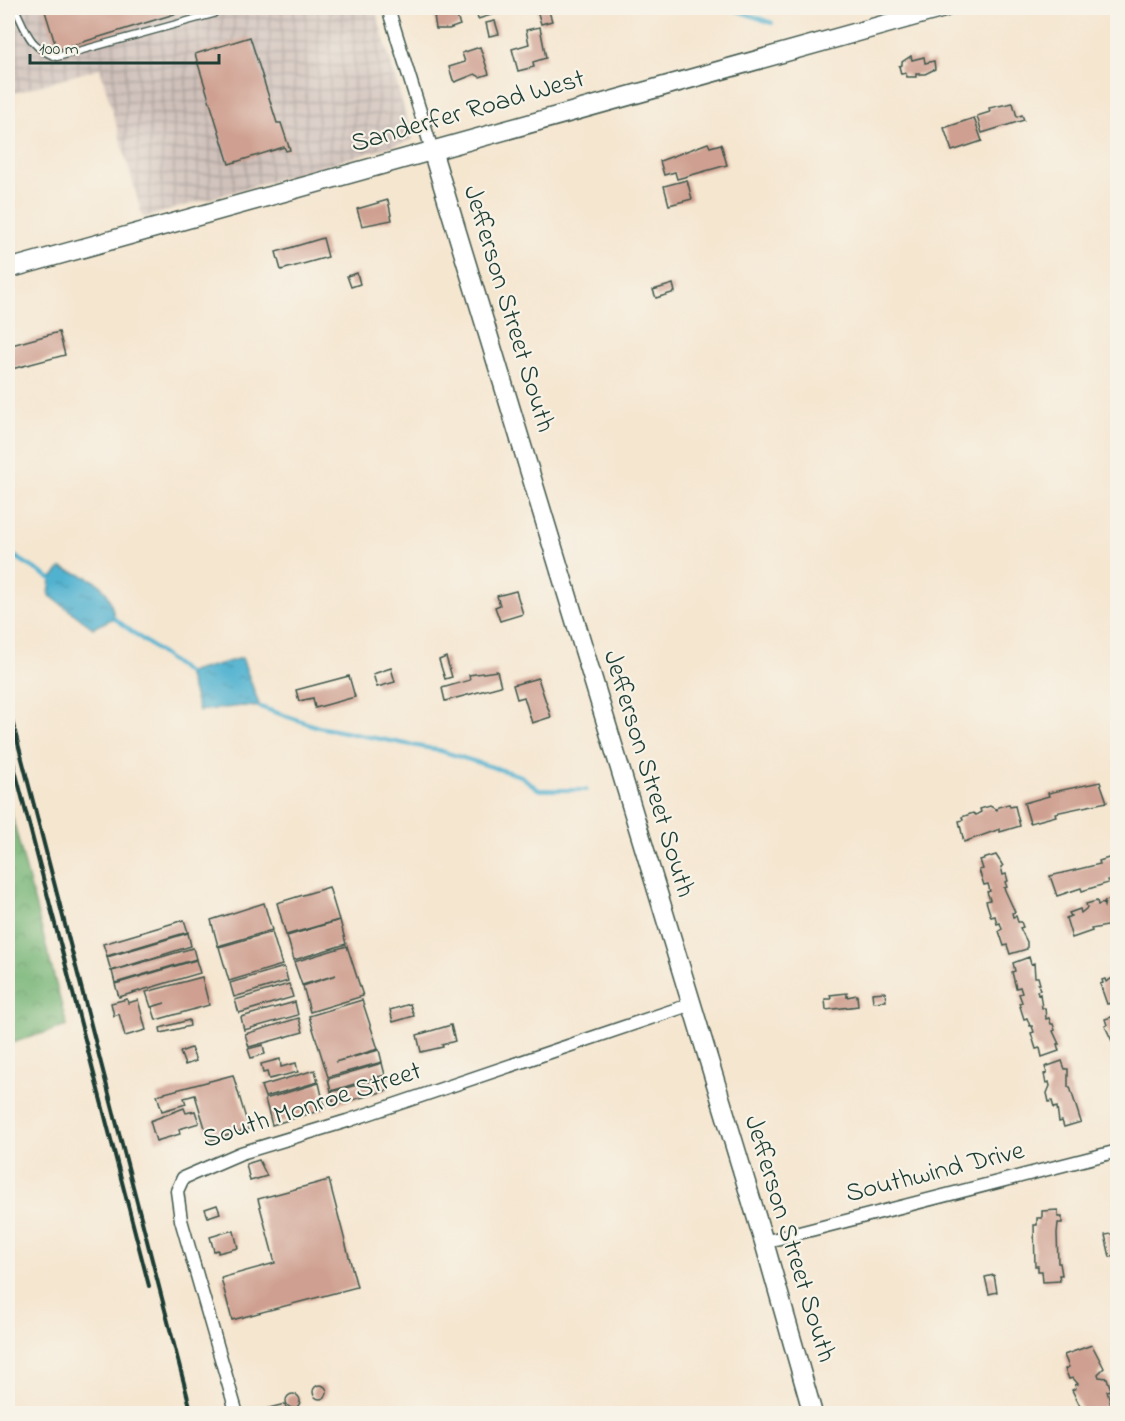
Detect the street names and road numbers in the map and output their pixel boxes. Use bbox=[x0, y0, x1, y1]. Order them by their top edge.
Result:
street label: Sanderfer Road West bbox=[346, 60, 590, 164]
street label: Jefferson Street South bbox=[452, 181, 564, 437]
street label: Jefferson Street South bbox=[592, 646, 704, 902]
street label: South Monroe Street bbox=[197, 1052, 427, 1160]
street label: Jefferson Street South bbox=[733, 1111, 845, 1367]
street label: Southwind Drive bbox=[842, 1132, 1029, 1214]

